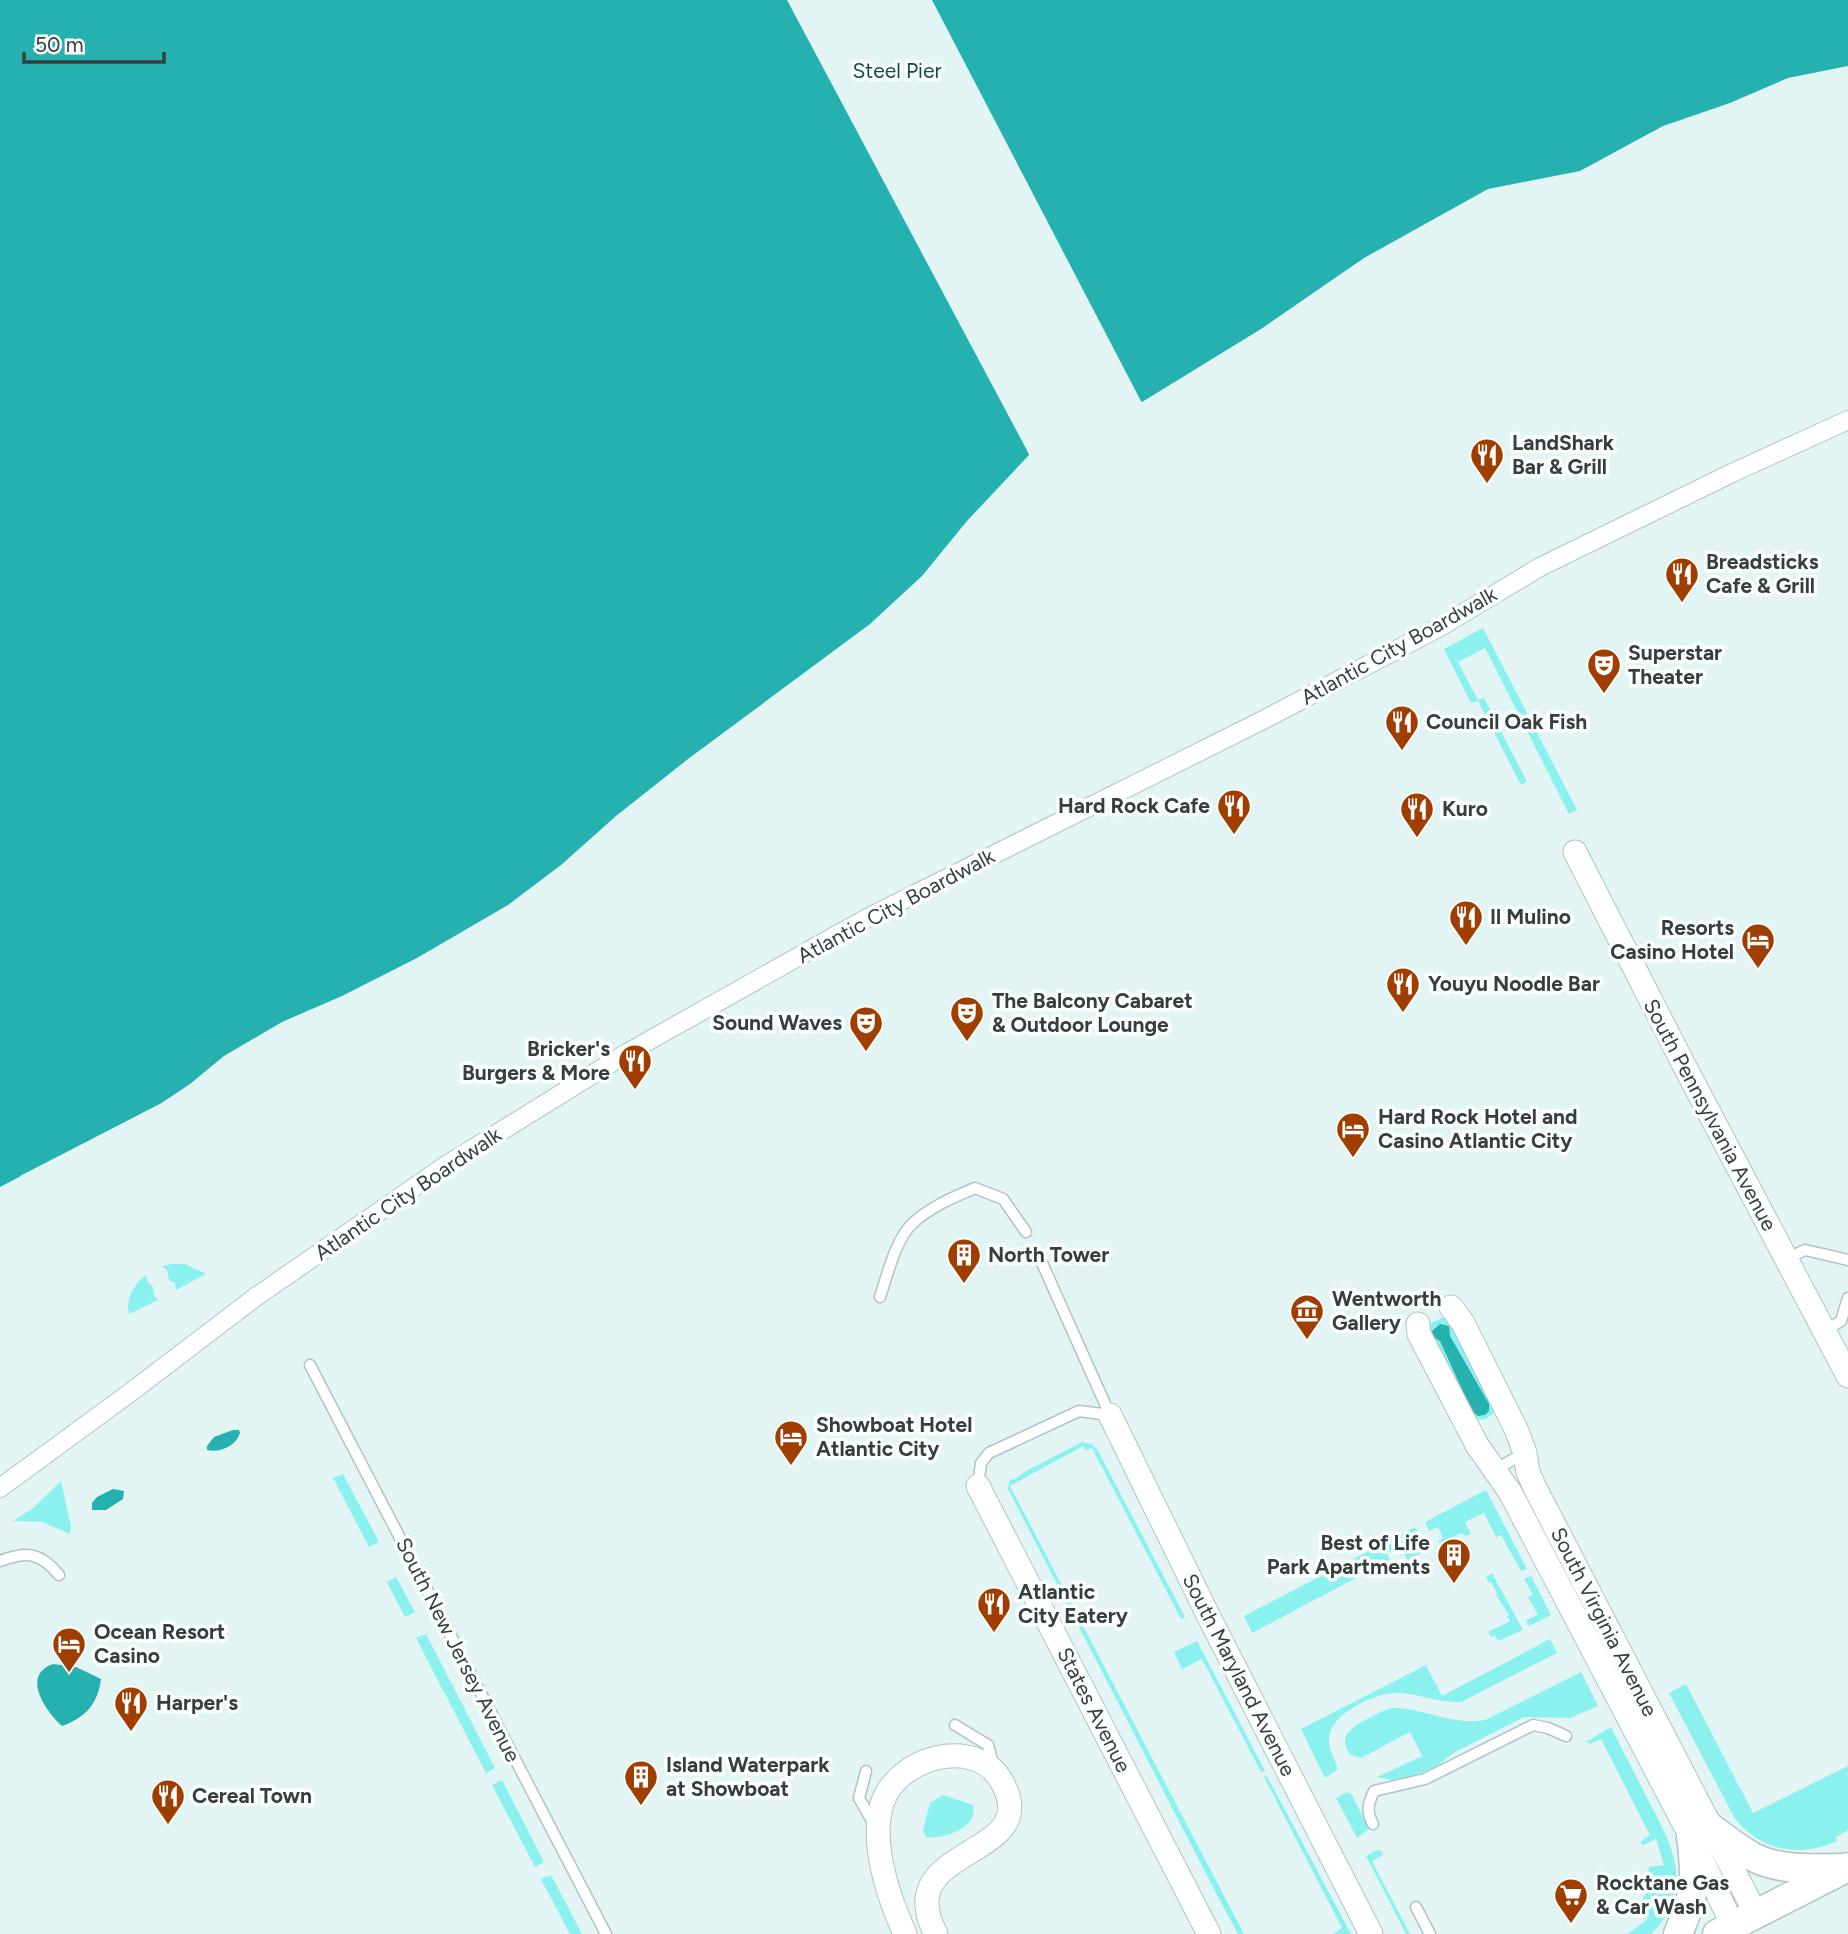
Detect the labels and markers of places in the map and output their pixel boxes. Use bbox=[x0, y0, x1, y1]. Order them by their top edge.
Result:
place label: LandShark Bar & Grill bbox=[1512, 430, 1615, 479]
restaurant icon: LandShark Bar & Grill bbox=[1468, 436, 1506, 485]
place label: Breadsticks Cafe & Grill bbox=[1706, 549, 1819, 598]
restaurant icon: Breadsticks Cafe & Grill bbox=[1663, 555, 1701, 604]
place label: Superstar Theater bbox=[1628, 640, 1722, 689]
theatre icon: Superstar Theater bbox=[1585, 646, 1623, 695]
restaurant icon: Council Oak Fish bbox=[1383, 703, 1421, 752]
place label: Council Oak Fish bbox=[1426, 709, 1587, 734]
restaurant icon: Hard Rock Cafe bbox=[1215, 787, 1253, 836]
restaurant icon: Kuro bbox=[1398, 790, 1436, 839]
place label: Hard Rock Cafe bbox=[1058, 793, 1210, 818]
place label: Kuro bbox=[1442, 796, 1488, 821]
restaurant icon: Il Mulino bbox=[1447, 898, 1485, 947]
place label: Il Mulino bbox=[1490, 904, 1571, 929]
place label: Resorts Casino Hotel bbox=[1610, 915, 1734, 964]
hotel icon: Resorts Casino Hotel bbox=[1739, 921, 1777, 970]
restaurant icon: Youyu Noodle Bar bbox=[1384, 965, 1422, 1014]
place label: Youyu Noodle Bar bbox=[1428, 971, 1600, 996]
place label: The Balcony Cabaret & Outdoor Lounge bbox=[992, 988, 1193, 1037]
theatre icon: The Balcony Cabaret & Outdoor Lounge bbox=[948, 994, 986, 1043]
theatre icon: Sound Waves bbox=[847, 1004, 885, 1053]
place label: Sound Waves bbox=[712, 1010, 842, 1035]
place label: Bricker's Burgers & More bbox=[462, 1036, 610, 1085]
restaurant icon: Bricker's Burgers & More bbox=[616, 1042, 654, 1091]
place label: Hard Rock Hotel and Casino Atlantic City bbox=[1378, 1104, 1578, 1153]
hotel icon: Hard Rock Hotel and Casino Atlantic City bbox=[1334, 1110, 1372, 1159]
building icon: North Tower bbox=[945, 1236, 983, 1285]
place label: North Tower bbox=[988, 1242, 1109, 1267]
place label: Wentworth Gallery bbox=[1332, 1286, 1442, 1335]
museum icon: Wentworth Gallery bbox=[1288, 1292, 1326, 1341]
place label: Showboat Hotel Atlantic City bbox=[816, 1412, 972, 1461]
hotel icon: Showboat Hotel Atlantic City bbox=[772, 1418, 810, 1467]
place label: Best of Life Park Apartments bbox=[1267, 1530, 1430, 1579]
building icon: Best of Life Park Apartments bbox=[1435, 1536, 1473, 1585]
place label: Atlantic City Eatery bbox=[1018, 1579, 1129, 1628]
restaurant icon: Atlantic City Eatery bbox=[975, 1585, 1013, 1634]
place label: Ocean Resort Casino bbox=[94, 1619, 225, 1668]
hotel icon: Ocean Resort Casino bbox=[50, 1625, 88, 1674]
restaurant icon: Harper's bbox=[112, 1684, 150, 1733]
place label: Harper's bbox=[156, 1690, 238, 1715]
place label: Island Waterpark at Showboat bbox=[666, 1752, 830, 1801]
building icon: Island Waterpark at Showboat bbox=[622, 1758, 660, 1807]
restaurant icon: Cereal Town bbox=[149, 1777, 187, 1826]
place label: Cereal Town bbox=[192, 1783, 312, 1808]
place label: Rocktane Gas & Car Wash bbox=[1596, 1870, 1729, 1919]
supermarket icon: Rocktane Gas & Car Wash bbox=[1552, 1876, 1590, 1925]

